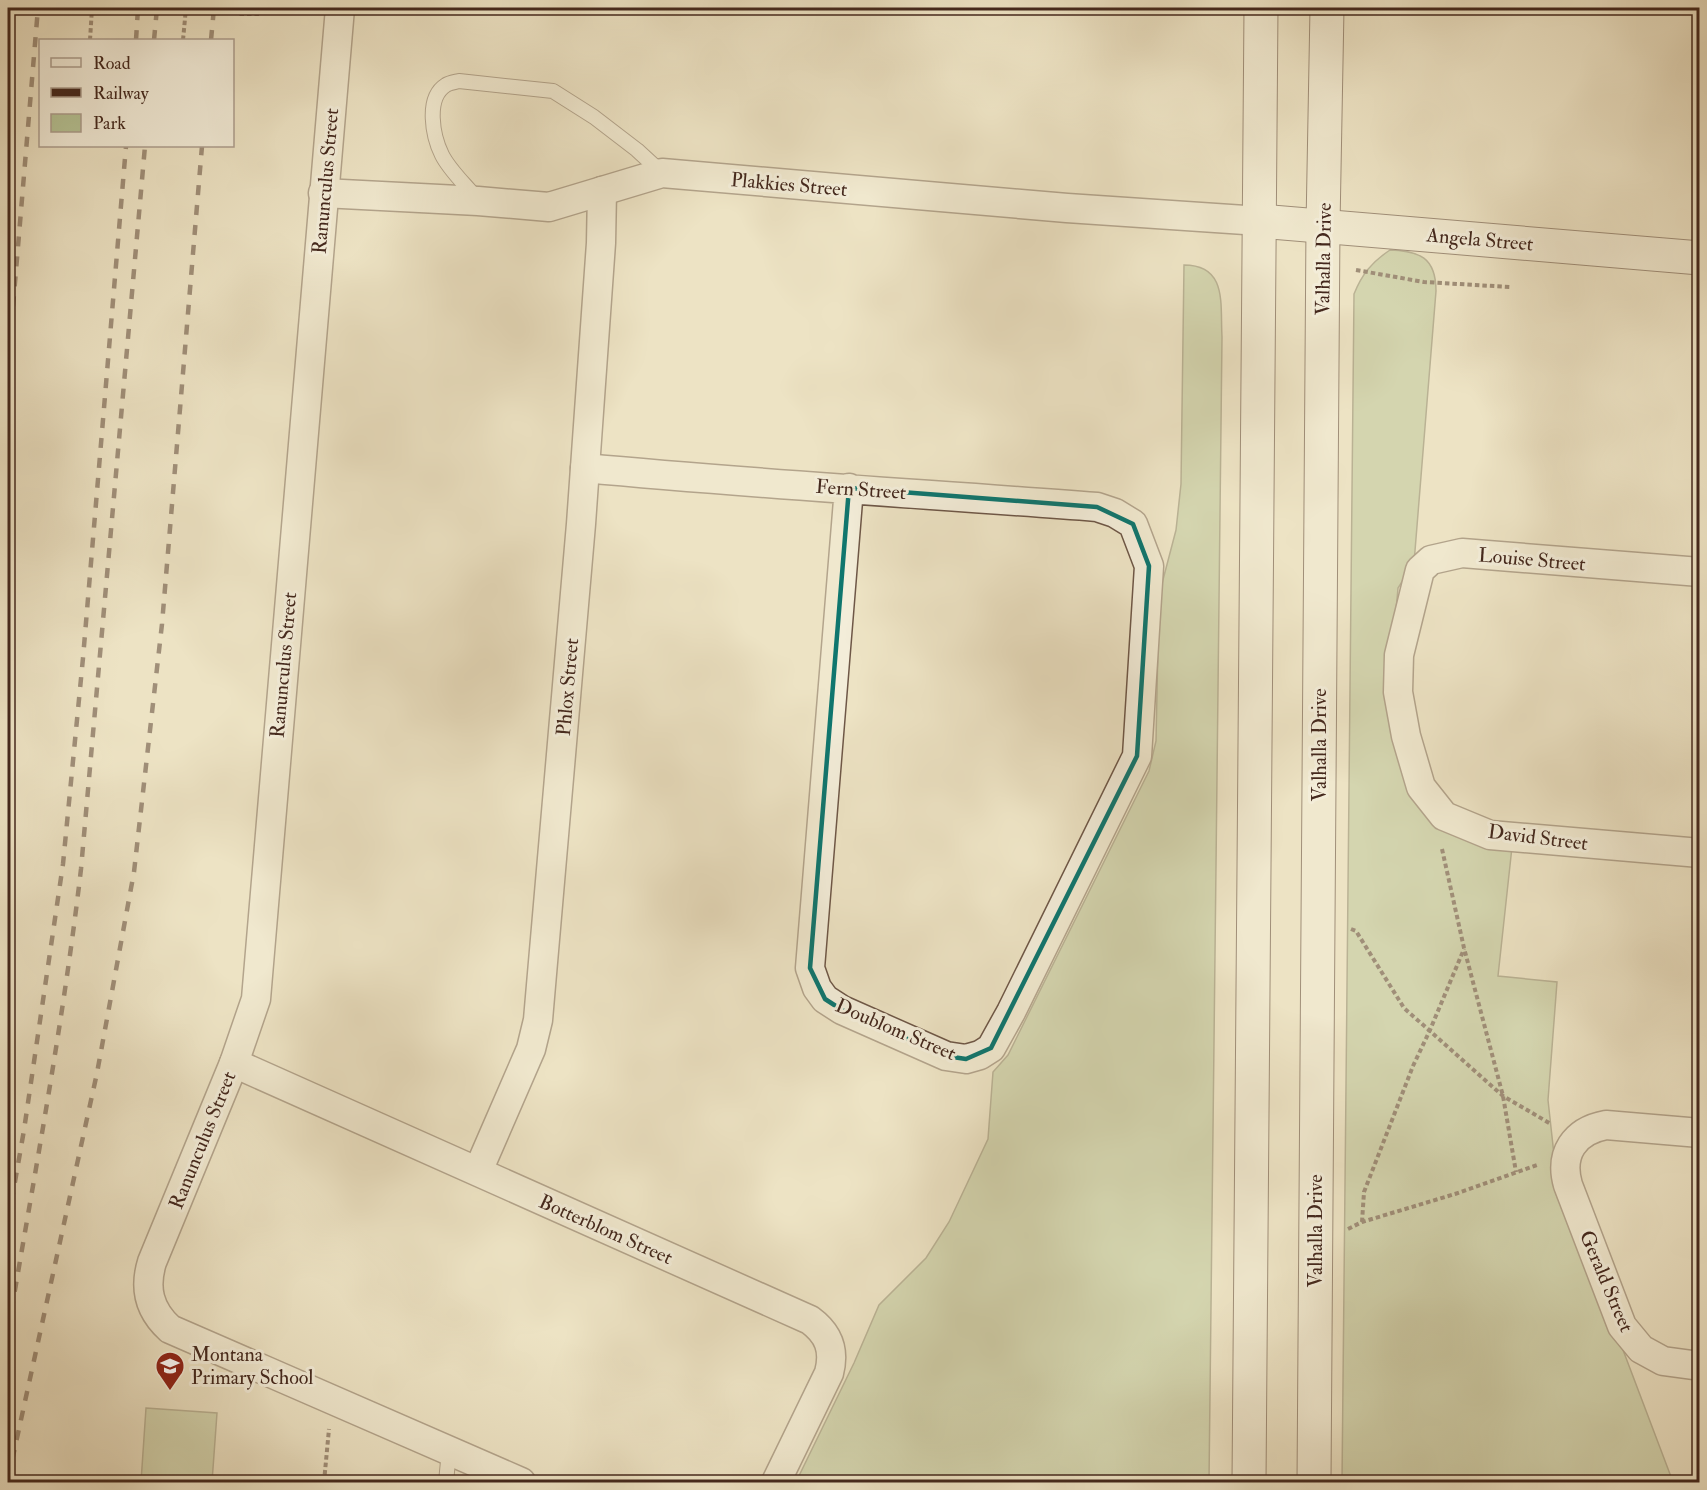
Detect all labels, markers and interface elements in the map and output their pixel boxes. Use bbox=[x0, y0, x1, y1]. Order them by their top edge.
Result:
legend bbox=[39, 39, 234, 147]
text: Road bbox=[93, 52, 131, 75]
text: Railway bbox=[93, 82, 150, 105]
street label: Ranunculus Street bbox=[307, 107, 344, 255]
text: Park bbox=[93, 112, 126, 135]
street label: Plakkies Street bbox=[730, 167, 849, 202]
street label: Valhalla Drive bbox=[1310, 202, 1337, 316]
street label: Angela Street bbox=[1425, 222, 1535, 257]
street label: Fern Street bbox=[815, 474, 908, 505]
street label: Louise Street bbox=[1477, 542, 1587, 577]
street label: Ranunculus Street bbox=[265, 591, 302, 739]
street label: Phlox Street bbox=[551, 637, 584, 737]
street label: Valhalla Drive bbox=[1307, 689, 1332, 802]
street label: David Street bbox=[1487, 819, 1590, 856]
street label: Doublom Street bbox=[832, 993, 960, 1066]
street label: Ranunculus Street bbox=[163, 1067, 242, 1213]
street label: Valhalla Drive bbox=[1303, 1175, 1328, 1288]
street label: Botterblom Street bbox=[535, 1189, 677, 1270]
street label: Gerald Street bbox=[1574, 1227, 1639, 1336]
place label: Montana Primary School bbox=[191, 1342, 313, 1390]
school or university icon: Montana Primary School bbox=[154, 1350, 186, 1392]

